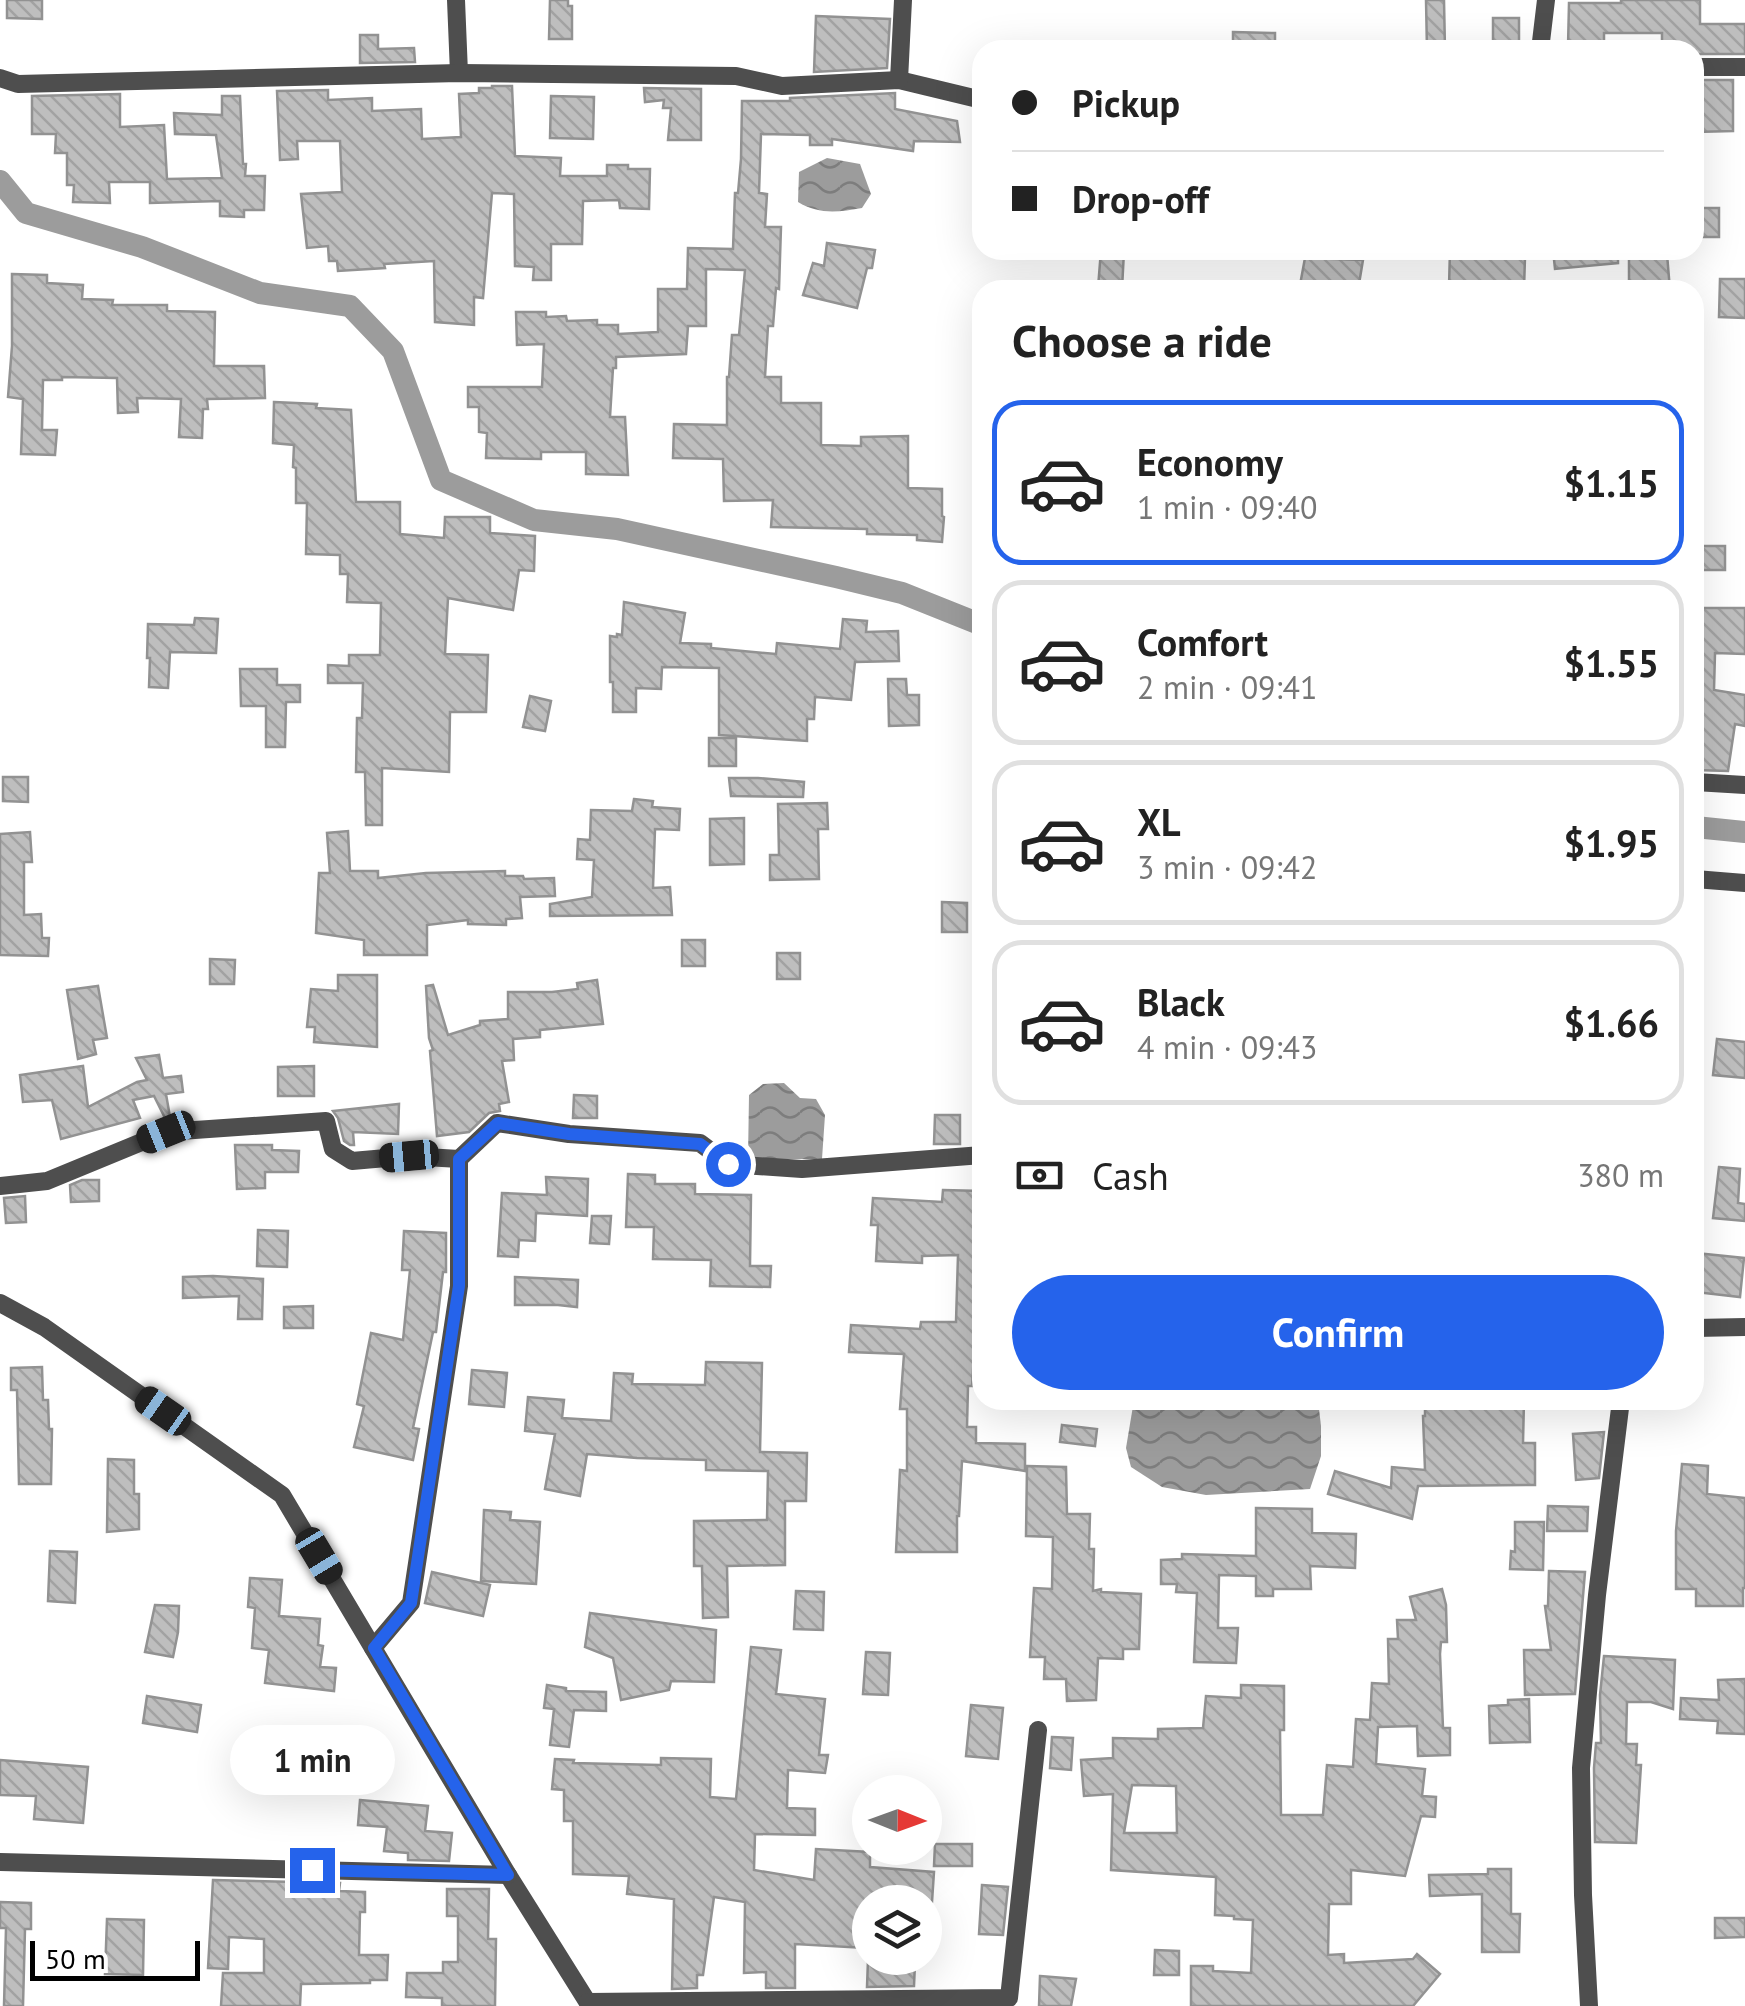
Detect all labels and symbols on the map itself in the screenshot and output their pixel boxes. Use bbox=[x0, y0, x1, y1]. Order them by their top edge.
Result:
car bbox=[133, 1107, 199, 1157]
car bbox=[378, 1138, 440, 1174]
route start bbox=[706, 1142, 751, 1187]
car bbox=[130, 1382, 196, 1440]
car bbox=[291, 1523, 347, 1589]
callout: 1 min bbox=[230, 1725, 394, 1795]
north arrow bbox=[852, 1775, 942, 1865]
route end bbox=[290, 1848, 335, 1893]
scale bar bbox=[30, 1936, 200, 1980]

